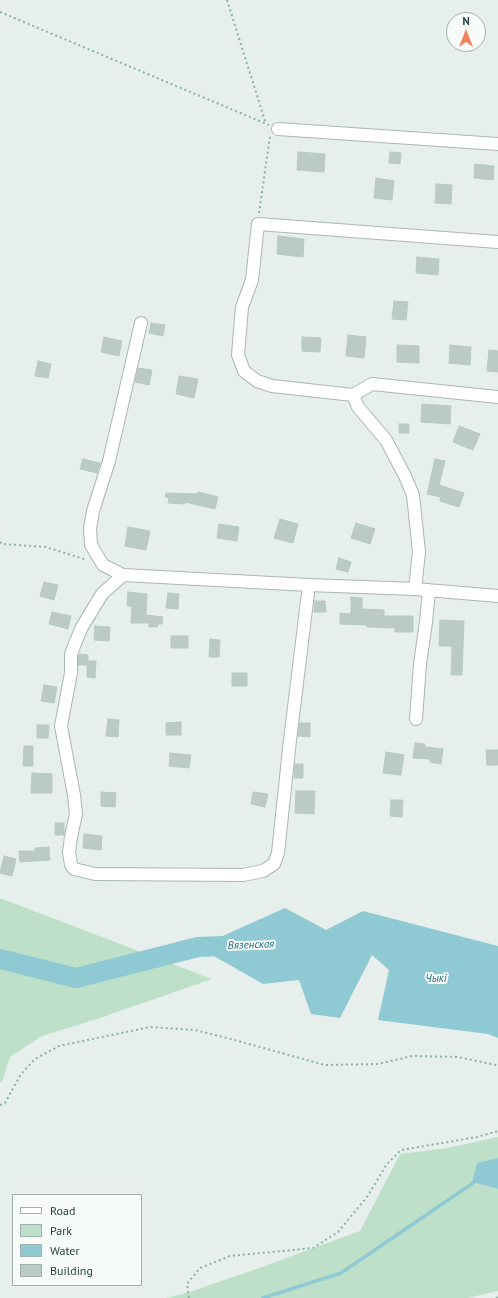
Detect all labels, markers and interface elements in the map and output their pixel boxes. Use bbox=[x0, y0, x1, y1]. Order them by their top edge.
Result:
north arrow bbox=[446, 12, 486, 52]
text: N bbox=[462, 14, 470, 28]
water label: Вязенская bbox=[227, 938, 275, 952]
water label: Чыкі bbox=[425, 972, 447, 986]
legend bbox=[12, 1194, 142, 1286]
text: Road bbox=[50, 1203, 75, 1218]
text: Park bbox=[50, 1223, 72, 1238]
text: Water bbox=[50, 1243, 80, 1258]
text: Building bbox=[50, 1263, 93, 1278]

